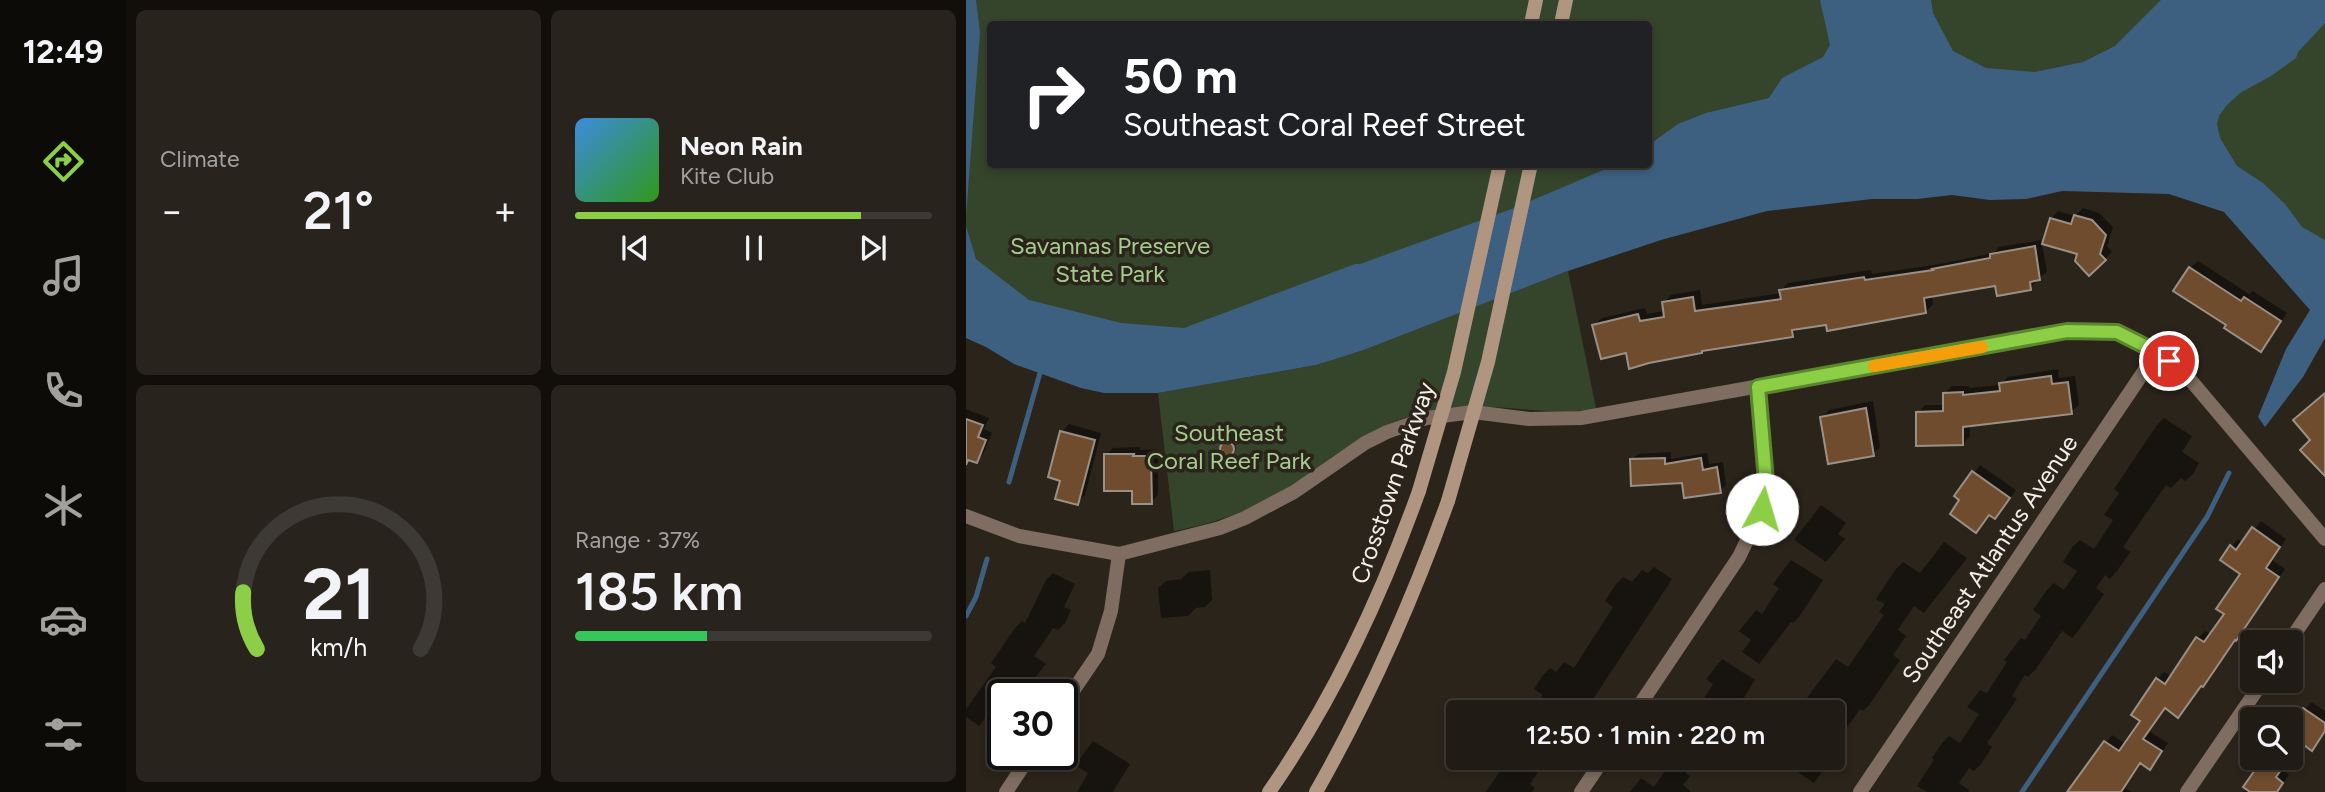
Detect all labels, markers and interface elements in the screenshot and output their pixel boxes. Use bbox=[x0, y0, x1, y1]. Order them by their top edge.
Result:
text: 12:49 bbox=[23, 33, 103, 71]
text: 50 m bbox=[1123, 46, 1238, 105]
icon: right bbox=[1008, 49, 1099, 140]
text: Southeast Coral Reef Street bbox=[1123, 106, 1526, 144]
text: Neon Rain bbox=[680, 130, 803, 162]
icon: directions bbox=[39, 137, 88, 186]
text: Climate bbox=[160, 145, 239, 173]
text: Kite Club bbox=[680, 162, 774, 190]
text: 21° bbox=[303, 180, 374, 242]
text: − bbox=[160, 188, 184, 234]
text: + bbox=[493, 188, 517, 234]
icon: previous bbox=[616, 229, 654, 267]
icon: pause bbox=[735, 229, 773, 267]
icon: next bbox=[854, 229, 892, 267]
park label: Savannas Preserve State Park bbox=[1010, 231, 1210, 288]
icon: music bbox=[39, 251, 88, 300]
pin bbox=[2139, 331, 2199, 391]
icon: arrive bbox=[2150, 342, 2188, 380]
icon: phone bbox=[39, 366, 88, 415]
street label: Crosstown Parkway bbox=[1344, 378, 1441, 587]
park label: Southeast Coral Reef Park bbox=[1147, 418, 1312, 475]
street label: Southeast Atlantus Avenue bbox=[1896, 429, 2084, 688]
position arrow bbox=[1725, 472, 1799, 546]
icon: climate bbox=[39, 481, 88, 530]
text: Range · 37% bbox=[575, 526, 700, 554]
text: 21 bbox=[302, 551, 375, 638]
text: 185 km bbox=[575, 561, 743, 623]
icon: car bbox=[39, 595, 88, 644]
map controls bbox=[2240, 630, 2303, 770]
button: sound bbox=[2240, 630, 2303, 693]
text: km/h bbox=[310, 632, 367, 662]
speed limit sign: 30 bbox=[987, 679, 1078, 770]
button: search bbox=[2240, 707, 2303, 770]
icon: filters bbox=[39, 710, 88, 759]
text: 12:50 · 1 min · 220 m bbox=[1526, 719, 1765, 751]

